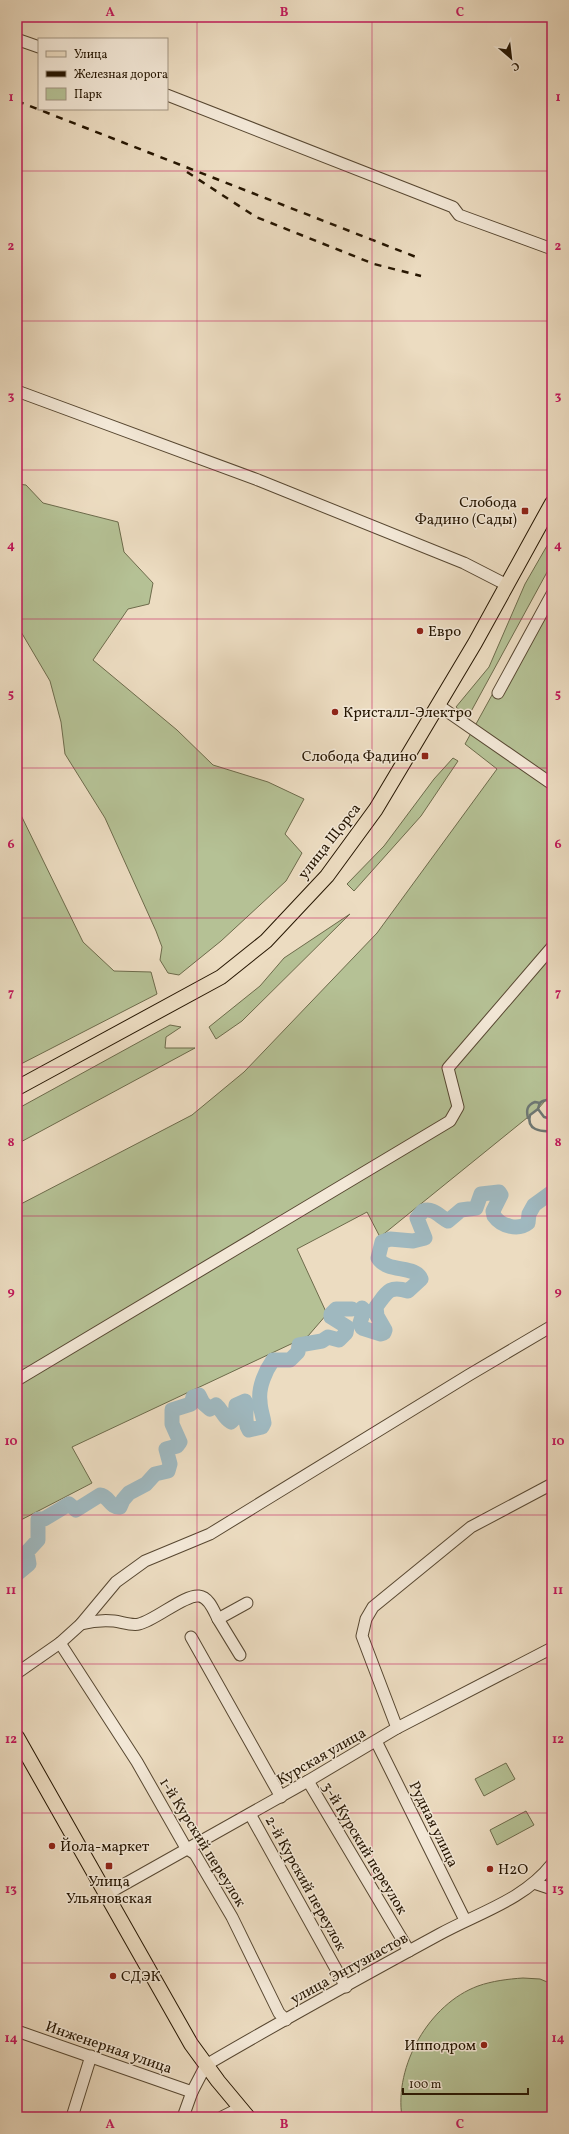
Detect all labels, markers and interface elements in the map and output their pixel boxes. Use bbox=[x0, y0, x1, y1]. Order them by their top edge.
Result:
text: A bbox=[105, 4, 115, 22]
text: B bbox=[280, 4, 289, 22]
text: C bbox=[456, 4, 464, 22]
legend bbox=[38, 38, 168, 110]
north arrow bbox=[491, 38, 531, 78]
text: Улица bbox=[74, 47, 107, 63]
text: С bbox=[508, 57, 522, 74]
text: Железная дорога bbox=[74, 67, 168, 83]
text: Парк bbox=[74, 87, 102, 103]
text: 1 bbox=[8, 89, 14, 107]
text: 1 bbox=[555, 89, 561, 107]
text: 2 bbox=[8, 238, 15, 256]
text: 2 bbox=[555, 238, 562, 256]
text: 3 bbox=[8, 388, 15, 406]
text: 3 bbox=[555, 388, 562, 406]
place label: Слобода Фадино (Сады) bbox=[415, 493, 517, 531]
marker: Слобода Фадино (Сады) bbox=[520, 506, 530, 516]
text: 4 bbox=[7, 537, 15, 555]
text: 4 bbox=[554, 537, 562, 555]
place label: Евро bbox=[428, 622, 461, 643]
marker: Евро bbox=[415, 626, 425, 636]
text: 5 bbox=[8, 686, 14, 704]
text: 5 bbox=[555, 686, 561, 704]
place label: Кристалл-Электро bbox=[343, 703, 472, 724]
marker: Кристалл-Электро bbox=[330, 707, 340, 717]
place label: Слобода Фадино bbox=[302, 747, 417, 768]
marker: Слобода Фадино bbox=[420, 751, 430, 761]
street label: улица Щорса bbox=[294, 799, 367, 884]
text: 6 bbox=[7, 836, 15, 854]
text: 6 bbox=[554, 836, 562, 854]
text: 7 bbox=[8, 985, 14, 1003]
text: 7 bbox=[555, 985, 561, 1003]
text: 8 bbox=[7, 1134, 15, 1152]
text: 8 bbox=[554, 1134, 562, 1152]
text: 9 bbox=[7, 1283, 15, 1301]
text: 9 bbox=[554, 1283, 562, 1301]
text: 10 bbox=[4, 1433, 18, 1451]
text: 10 bbox=[551, 1433, 565, 1451]
text: 11 bbox=[6, 1582, 16, 1600]
text: 11 bbox=[553, 1582, 563, 1600]
street label: Курская улица bbox=[273, 1723, 370, 1791]
text: 12 bbox=[5, 1731, 17, 1749]
text: 12 bbox=[552, 1731, 564, 1749]
street label: 1-й Курский переулок bbox=[153, 1774, 250, 1911]
street label: Рудная улица bbox=[403, 1778, 463, 1871]
street label: 3-й Курский переулок bbox=[316, 1779, 412, 1919]
street label: 2-й Курский переулок bbox=[259, 1812, 351, 1955]
place label: Йола-маркет bbox=[60, 1837, 150, 1858]
marker: Йола-маркет bbox=[47, 1841, 57, 1851]
place label: H2O bbox=[498, 1860, 528, 1881]
marker: Улица Ульяновская bbox=[104, 1861, 114, 1871]
marker: H2O bbox=[485, 1864, 495, 1874]
place label: Улица Ульяновская bbox=[66, 1872, 152, 1910]
text: 13 bbox=[5, 1881, 17, 1899]
text: 13 bbox=[552, 1881, 564, 1899]
street label: улица Энтузиастов bbox=[287, 1928, 412, 2010]
place label: СДЭК bbox=[121, 1967, 161, 1988]
marker: СДЭК bbox=[108, 1971, 118, 1981]
street label: Инженерная улица bbox=[42, 2017, 175, 2080]
text: 14 bbox=[4, 2030, 18, 2048]
text: 14 bbox=[551, 2030, 565, 2048]
place label: Ипподром bbox=[404, 2036, 476, 2057]
marker: Ипподром bbox=[479, 2040, 489, 2050]
scale bar bbox=[403, 2070, 528, 2096]
text: 100 m bbox=[409, 2077, 442, 2093]
text: A bbox=[105, 2116, 115, 2134]
text: B bbox=[280, 2116, 289, 2134]
text: C bbox=[456, 2116, 464, 2134]

